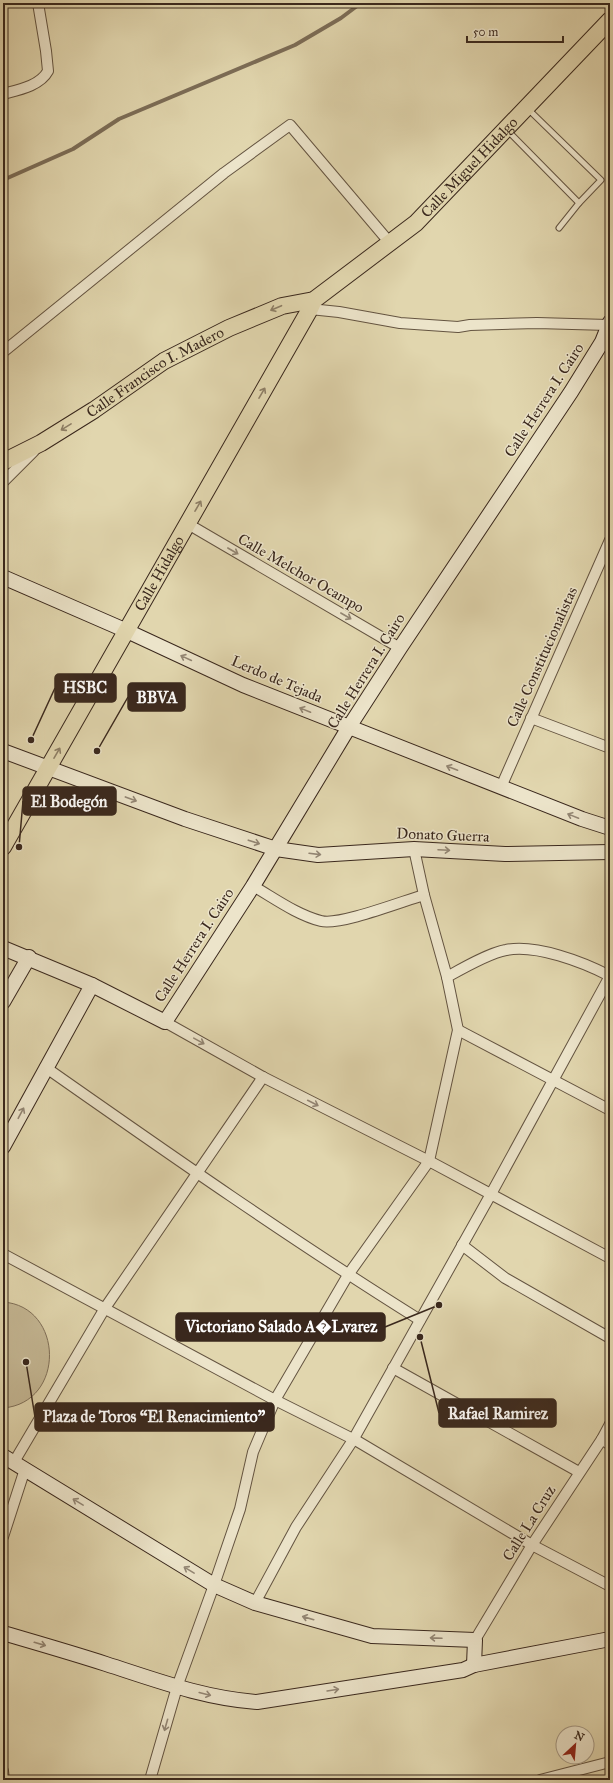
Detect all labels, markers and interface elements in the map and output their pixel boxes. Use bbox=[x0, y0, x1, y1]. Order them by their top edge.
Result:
scale bar bbox=[467, 18, 563, 44]
text: 50 m bbox=[473, 25, 498, 39]
street label: Calle Miguel Hidalgo bbox=[417, 113, 522, 221]
one-way arrow bbox=[271, 305, 283, 313]
street label: Calle Francisco I. Madero bbox=[83, 323, 227, 421]
street label: Calle Herrera I. Cairo bbox=[500, 339, 588, 460]
one-way arrow bbox=[259, 387, 267, 399]
one-way arrow bbox=[60, 424, 72, 432]
one-way arrow bbox=[194, 500, 202, 512]
street label: Calle Melchor Ocampo bbox=[235, 530, 368, 617]
street label: Calle Hidalgo bbox=[131, 532, 188, 614]
one-way arrow bbox=[227, 547, 239, 555]
street label: Calle Constitucionalistas bbox=[503, 584, 581, 730]
street label: Calle Herrera I. Cairo bbox=[323, 610, 409, 732]
one-way arrow bbox=[340, 613, 352, 621]
street label: Lerdo de Tejada bbox=[229, 652, 326, 707]
one-way arrow bbox=[180, 654, 192, 661]
callout: HSBC bbox=[55, 674, 116, 702]
text: HSBC bbox=[63, 678, 107, 697]
callout: BBVA bbox=[128, 683, 185, 711]
text: BBVA bbox=[136, 688, 178, 707]
one-way arrow bbox=[300, 705, 312, 713]
one-way arrow bbox=[54, 747, 62, 759]
one-way arrow bbox=[447, 763, 459, 771]
callout: El Bodegón bbox=[23, 787, 116, 815]
text: El Bodegón bbox=[31, 792, 108, 812]
one-way arrow bbox=[125, 796, 137, 804]
one-way arrow bbox=[567, 811, 579, 819]
street label: Donato Guerra bbox=[396, 824, 490, 846]
one-way arrow bbox=[248, 838, 260, 846]
one-way arrow bbox=[437, 847, 450, 854]
one-way arrow bbox=[308, 850, 321, 858]
street label: Calle Herrera I. Cairo bbox=[150, 884, 238, 1005]
one-way arrow bbox=[193, 1038, 205, 1046]
one-way arrow bbox=[307, 1099, 319, 1107]
one-way arrow bbox=[18, 1107, 26, 1119]
callout: Victoriano Salado A�Lvarez bbox=[176, 1313, 385, 1341]
text: Victoriano Salado A�Lvarez bbox=[184, 1317, 378, 1336]
callout: Rafael Ramirez bbox=[439, 1399, 556, 1427]
callout: Plaza de Toros “El Renacimiento” bbox=[35, 1403, 274, 1431]
text: Rafael Ramirez bbox=[448, 1404, 549, 1423]
text: Plaza de Toros “El Renacimiento” bbox=[43, 1407, 266, 1426]
street label: Calle La Cruz bbox=[499, 1482, 559, 1564]
one-way arrow bbox=[73, 1498, 84, 1506]
one-way arrow bbox=[183, 1565, 195, 1573]
one-way arrow bbox=[302, 1614, 315, 1621]
one-way arrow bbox=[430, 1635, 443, 1642]
one-way arrow bbox=[34, 1641, 47, 1648]
one-way arrow bbox=[326, 1686, 339, 1694]
one-way arrow bbox=[198, 1691, 211, 1698]
one-way arrow bbox=[162, 1718, 169, 1731]
north arrow bbox=[555, 1725, 595, 1765]
text: N bbox=[572, 1729, 587, 1745]

